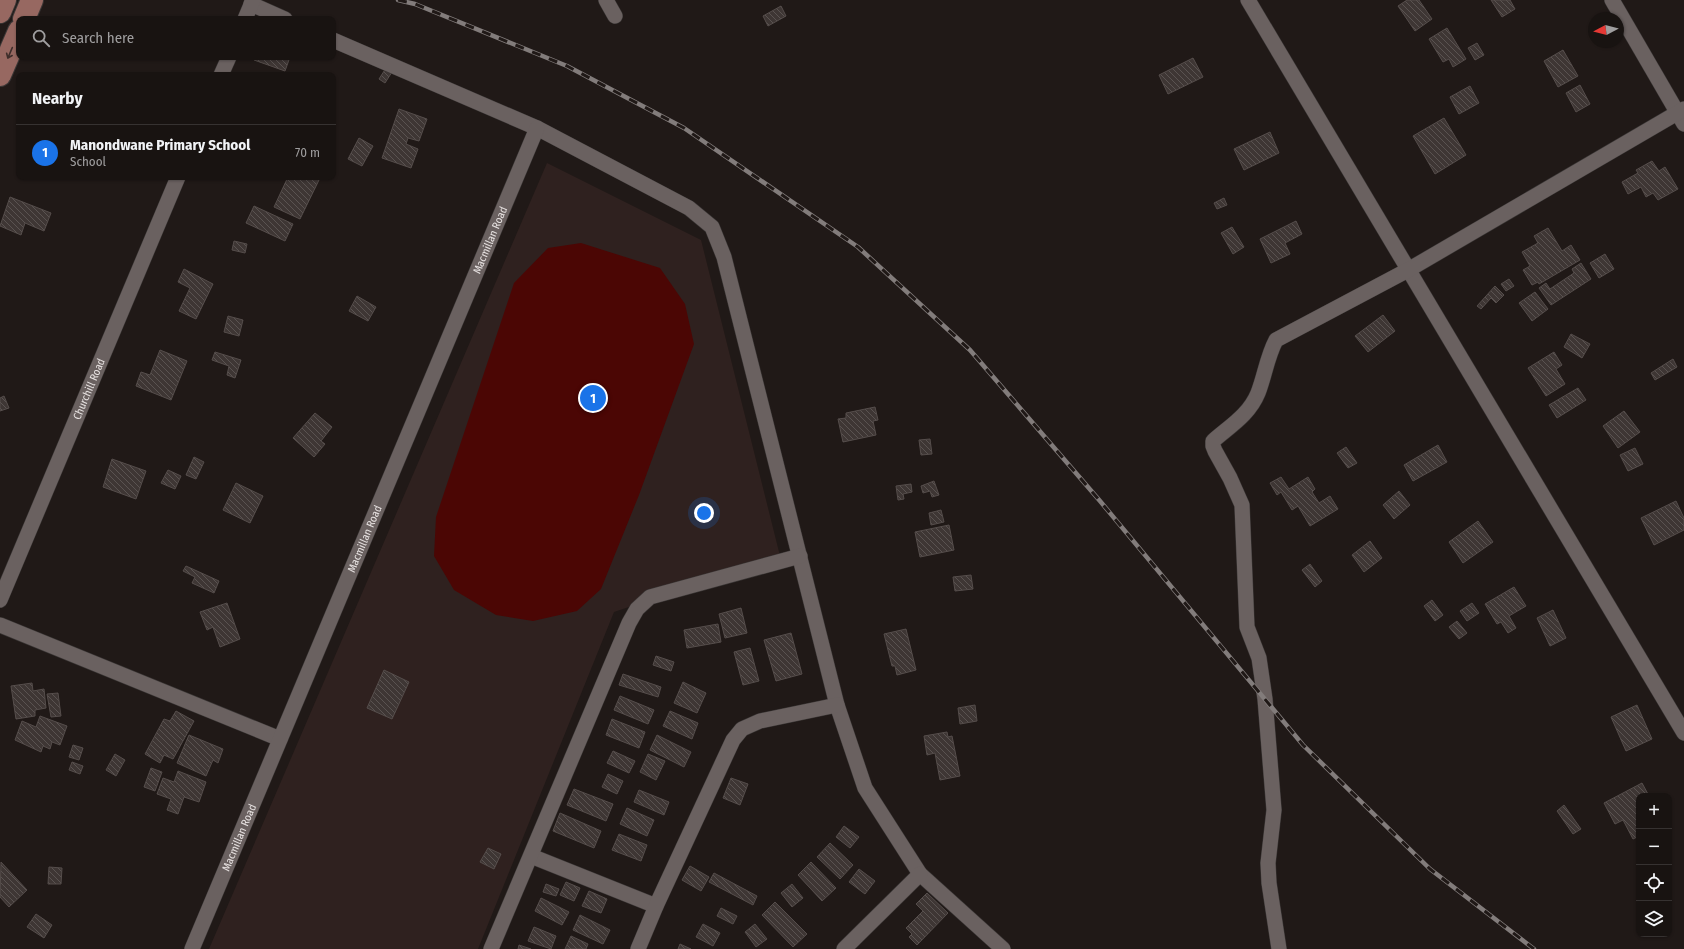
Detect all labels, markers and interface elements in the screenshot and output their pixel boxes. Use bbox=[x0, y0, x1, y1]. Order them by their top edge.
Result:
north arrow bbox=[1588, 12, 1624, 48]
search box bbox=[16, 16, 336, 60]
icon: search bbox=[30, 27, 52, 49]
text: Search here bbox=[62, 29, 134, 47]
one-way arrow bbox=[5, 47, 13, 59]
text: Nearby bbox=[32, 88, 83, 109]
text: Manondwane Primary School bbox=[70, 136, 250, 154]
text: 1 bbox=[42, 145, 48, 160]
text: 70 m bbox=[295, 145, 320, 160]
text: School bbox=[70, 154, 106, 169]
street label: Macmillan Road bbox=[470, 205, 510, 276]
street label: Churchill Road bbox=[70, 356, 107, 421]
pin: 1 bbox=[580, 383, 606, 413]
street label: Macmillan Road bbox=[345, 503, 384, 574]
your location bbox=[694, 503, 714, 523]
map controls bbox=[1636, 793, 1672, 937]
button: + bbox=[1636, 793, 1672, 829]
street label: Macmillan Road bbox=[219, 802, 259, 873]
button: − bbox=[1636, 829, 1672, 865]
button: locate bbox=[1636, 865, 1672, 901]
button: layers bbox=[1636, 901, 1672, 937]

